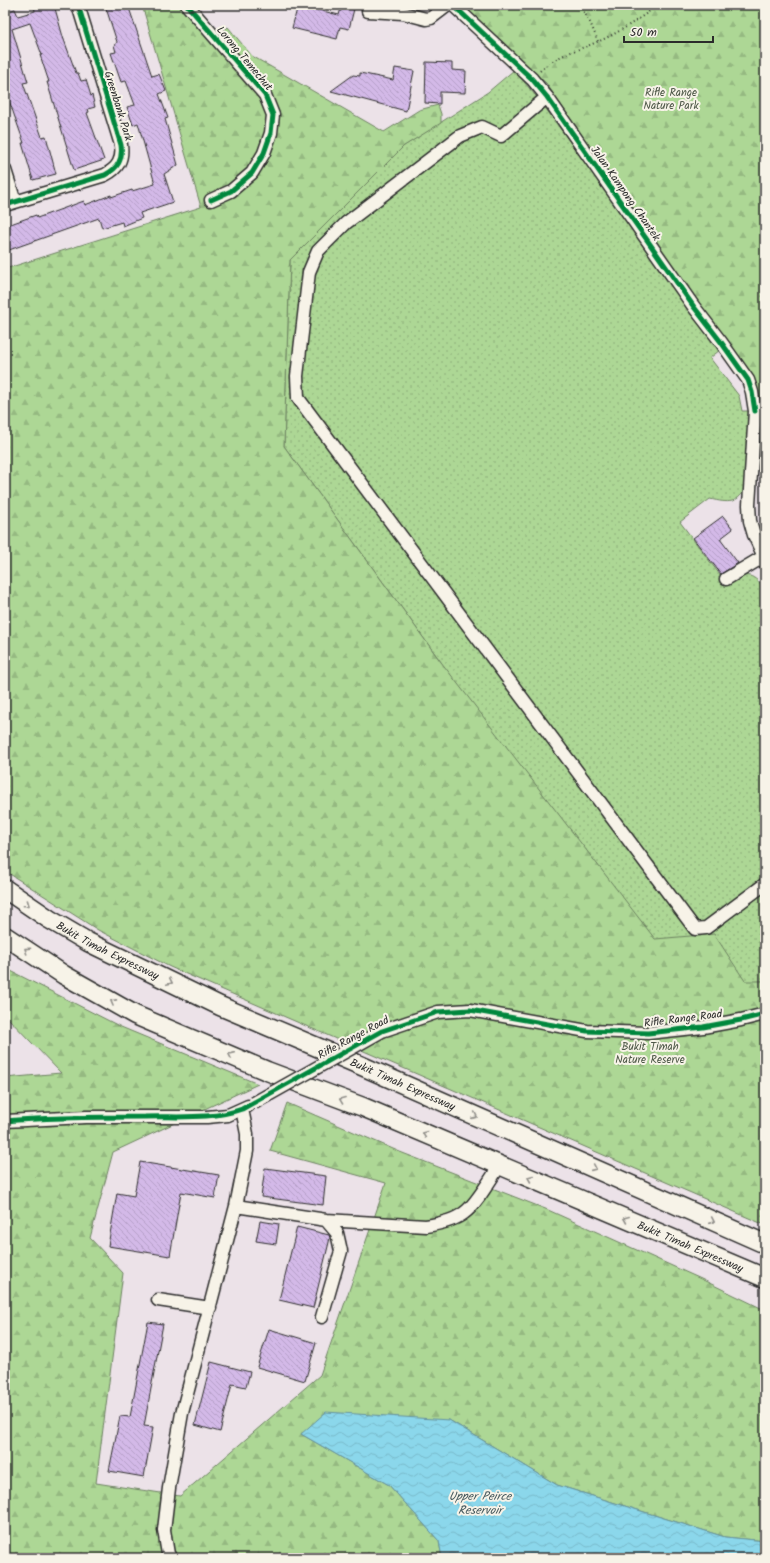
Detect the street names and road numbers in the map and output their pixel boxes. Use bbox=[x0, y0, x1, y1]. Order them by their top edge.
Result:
street label: Lorong Temechut bbox=[212, 22, 277, 96]
street label: Greenbank Park bbox=[99, 69, 137, 144]
street label: Jalan Kampong Chantek bbox=[586, 142, 665, 245]
street label: Bukit Timah Expressway bbox=[52, 917, 163, 986]
street label: Rifle Range Road bbox=[643, 1005, 724, 1033]
street label: Rifle Range Road bbox=[315, 1011, 393, 1064]
street label: Bukit Timah Expressway bbox=[347, 1054, 459, 1116]
street label: Bukit Timah Expressway bbox=[634, 1217, 747, 1278]

